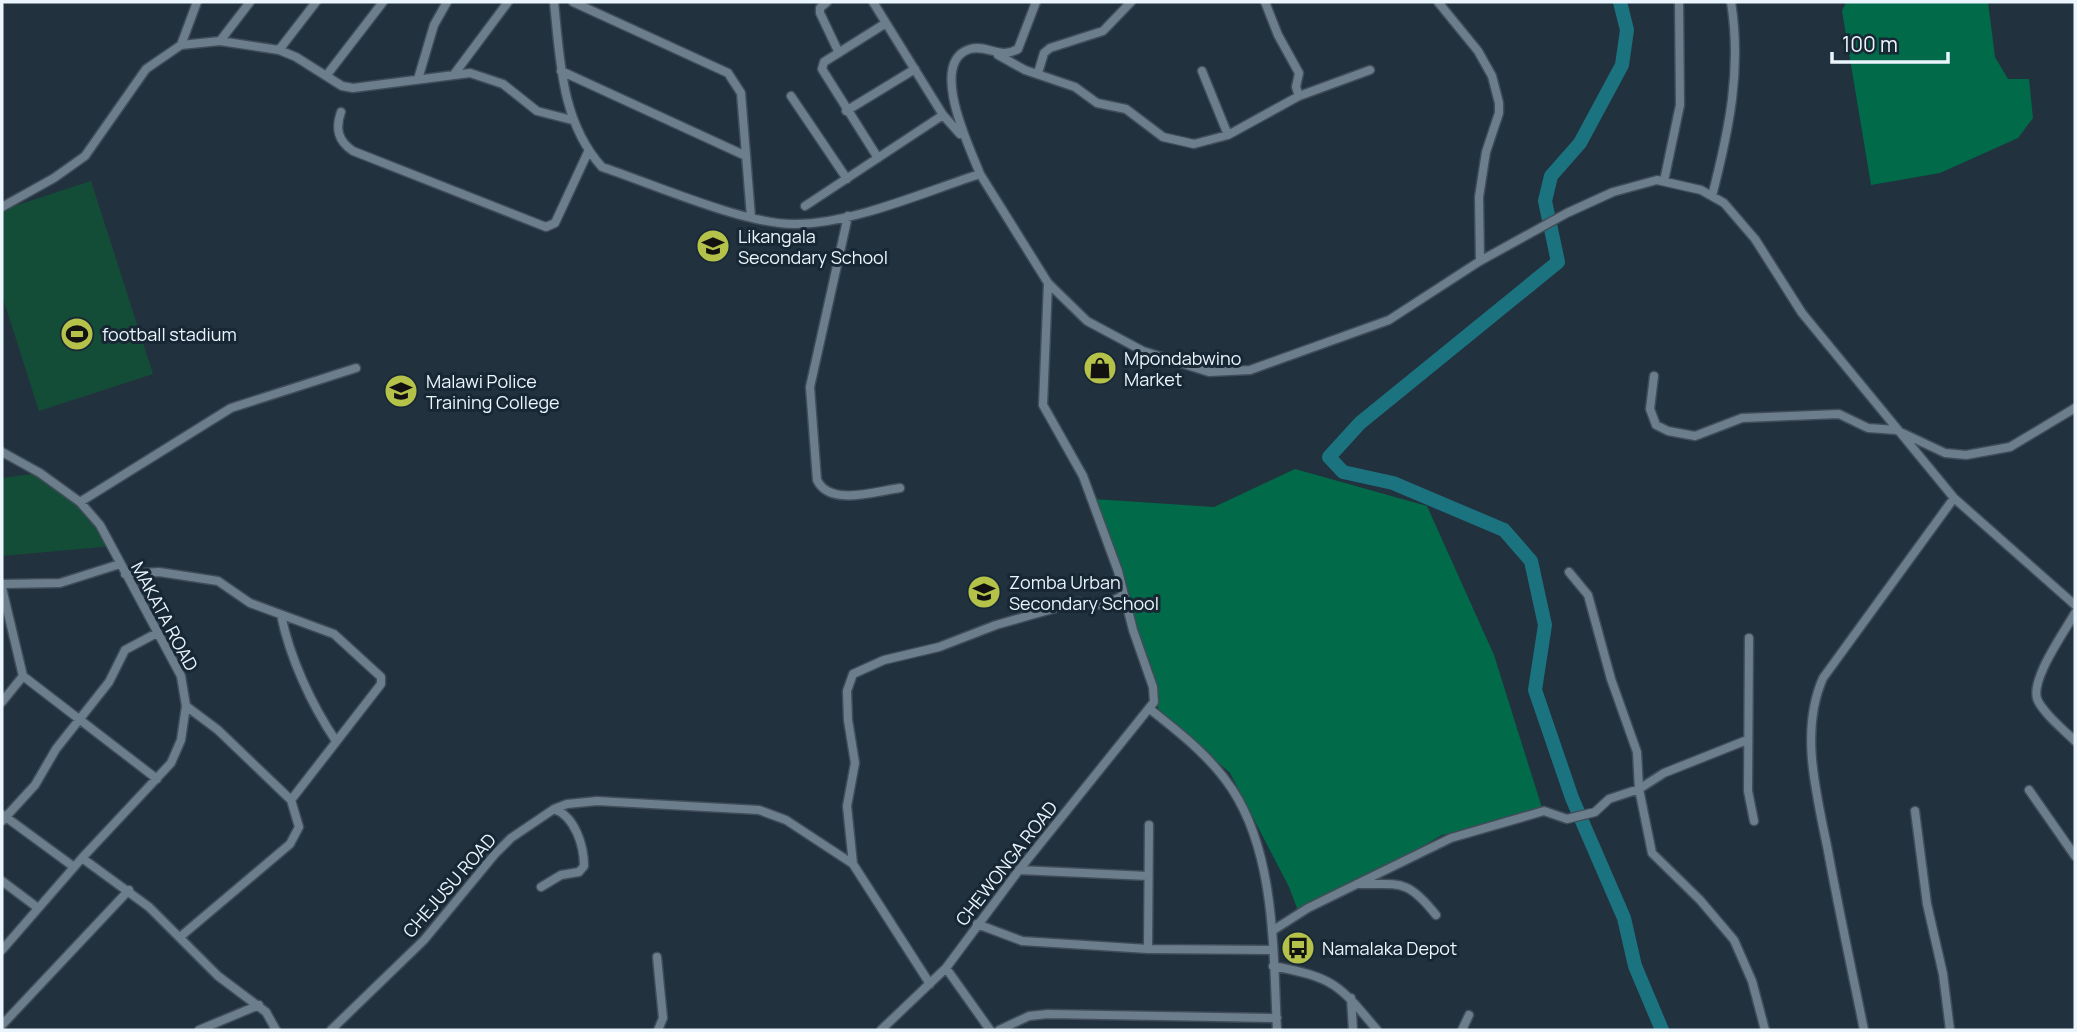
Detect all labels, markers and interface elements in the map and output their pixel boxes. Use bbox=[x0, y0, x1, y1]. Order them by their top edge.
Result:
scale bar bbox=[1832, 21, 1948, 65]
text: 100 m bbox=[1842, 30, 1898, 58]
place label: Likangala Secondary School bbox=[738, 224, 888, 269]
school or university icon: Likangala Secondary School bbox=[694, 227, 732, 265]
sports icon: football stadium bbox=[58, 315, 96, 353]
place label: football stadium bbox=[102, 322, 237, 346]
place label: Mpondabwino Market bbox=[1124, 346, 1241, 391]
shop icon: Mpondabwino Market bbox=[1081, 349, 1119, 387]
place label: Malawi Police Training College bbox=[426, 369, 560, 414]
school or university icon: Malawi Police Training College bbox=[382, 372, 420, 410]
street label: MAKATA ROAD bbox=[126, 557, 204, 675]
place label: Zomba Urban Secondary School bbox=[1009, 570, 1159, 615]
school or university icon: Zomba Urban Secondary School bbox=[965, 573, 1003, 611]
street label: CHEWONGA ROAD bbox=[950, 796, 1062, 930]
street label: CHEJUSU ROAD bbox=[397, 828, 501, 942]
bus stop icon: Namalaka Depot bbox=[1279, 929, 1317, 967]
place label: Namalaka Depot bbox=[1322, 936, 1457, 960]

